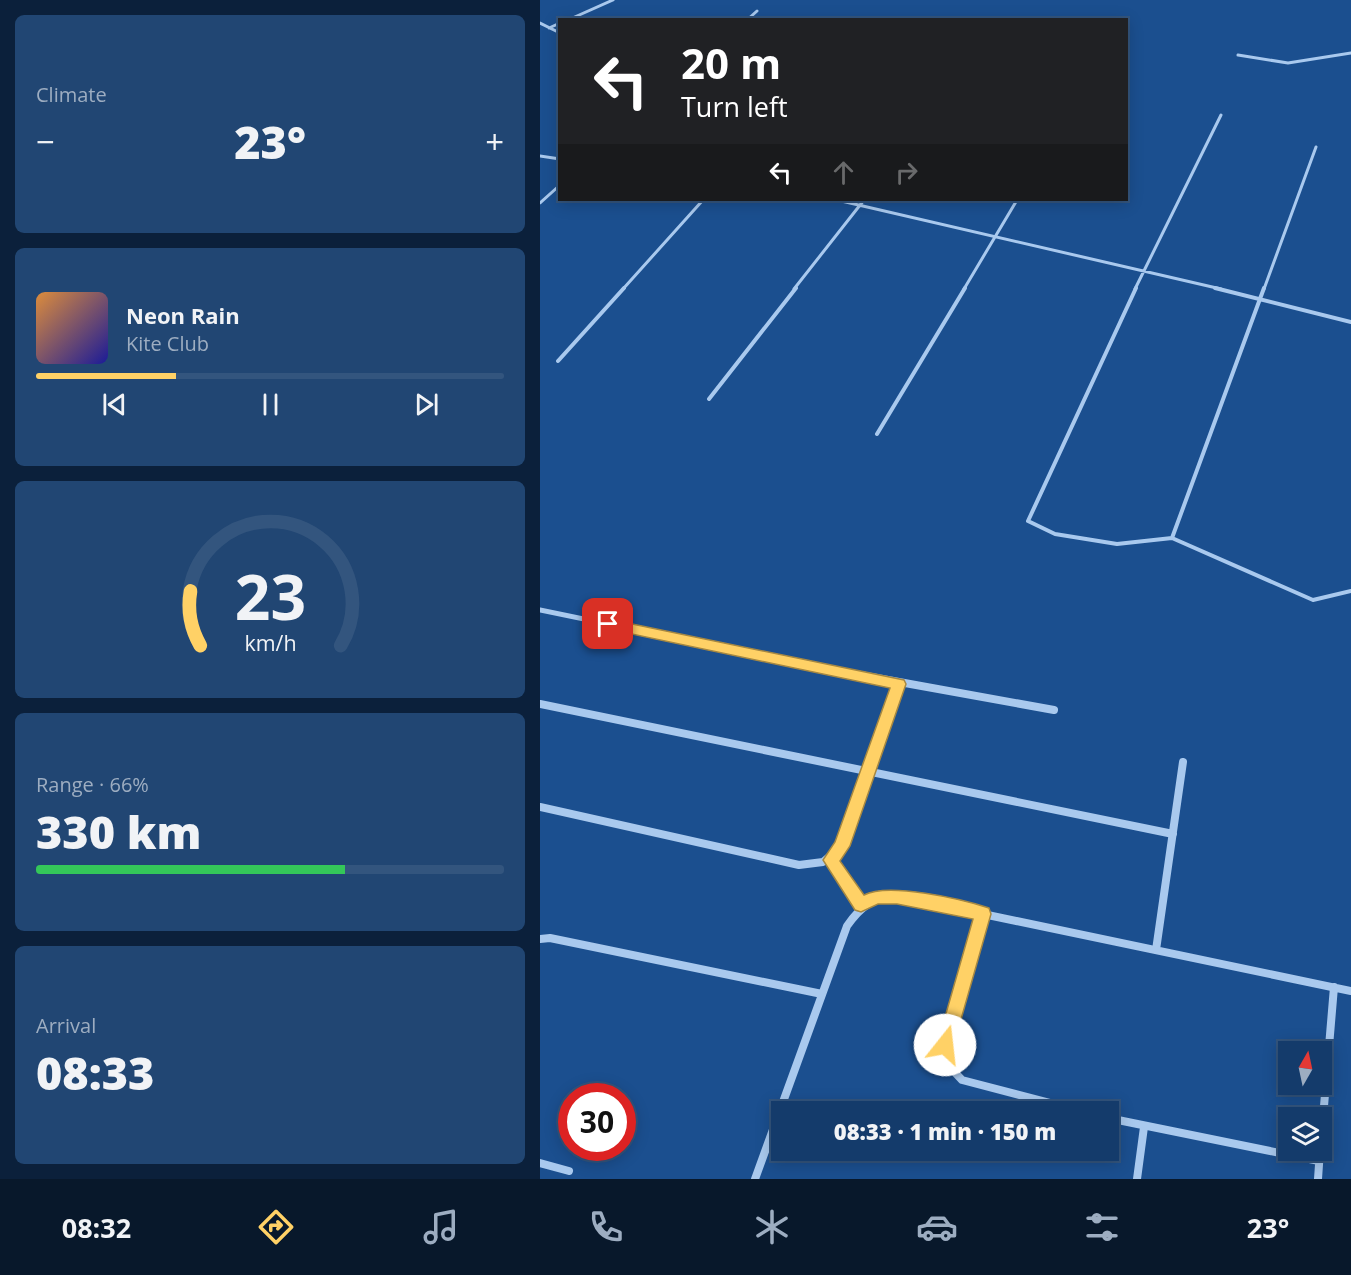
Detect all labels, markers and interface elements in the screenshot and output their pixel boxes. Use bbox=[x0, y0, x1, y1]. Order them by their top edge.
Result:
text: 20 m bbox=[681, 34, 781, 91]
icon: left bbox=[582, 42, 660, 120]
text: Climate bbox=[36, 81, 107, 108]
text: Turn left bbox=[681, 88, 788, 125]
text: 23° bbox=[234, 111, 306, 172]
text: − bbox=[36, 119, 55, 164]
text: + bbox=[485, 119, 504, 164]
icon: left bbox=[764, 156, 797, 189]
icon: ahead bbox=[827, 156, 860, 189]
icon: right bbox=[890, 156, 923, 189]
text: Neon Rain bbox=[126, 300, 240, 330]
text: Kite Club bbox=[126, 330, 209, 357]
icon: previous bbox=[98, 388, 131, 421]
icon: pause bbox=[254, 388, 287, 421]
icon: next bbox=[410, 388, 443, 421]
text: 23 bbox=[234, 554, 306, 639]
pin bbox=[582, 598, 633, 649]
icon: arrive bbox=[591, 607, 624, 640]
text: km/h bbox=[244, 629, 296, 658]
text: Range · 66% bbox=[36, 771, 149, 798]
text: 330 km bbox=[36, 801, 201, 862]
text: Arrival bbox=[36, 1012, 96, 1039]
position arrow bbox=[913, 1013, 977, 1077]
north arrow bbox=[1278, 1041, 1332, 1095]
map controls bbox=[1278, 1041, 1332, 1161]
text: 08:33 bbox=[36, 1042, 154, 1103]
speed limit sign: 30 bbox=[558, 1083, 636, 1161]
button: layers bbox=[1278, 1107, 1332, 1161]
text: 08:33 · 1 min · 150 m bbox=[834, 1116, 1056, 1146]
icon: directions bbox=[255, 1206, 297, 1248]
icon: music bbox=[420, 1206, 462, 1248]
icon: phone bbox=[585, 1206, 627, 1248]
icon: climate bbox=[751, 1206, 793, 1248]
icon: car bbox=[916, 1206, 958, 1248]
icon: filters bbox=[1081, 1206, 1123, 1248]
text: 08:32 bbox=[62, 1209, 131, 1246]
text: 23° bbox=[1247, 1209, 1289, 1246]

